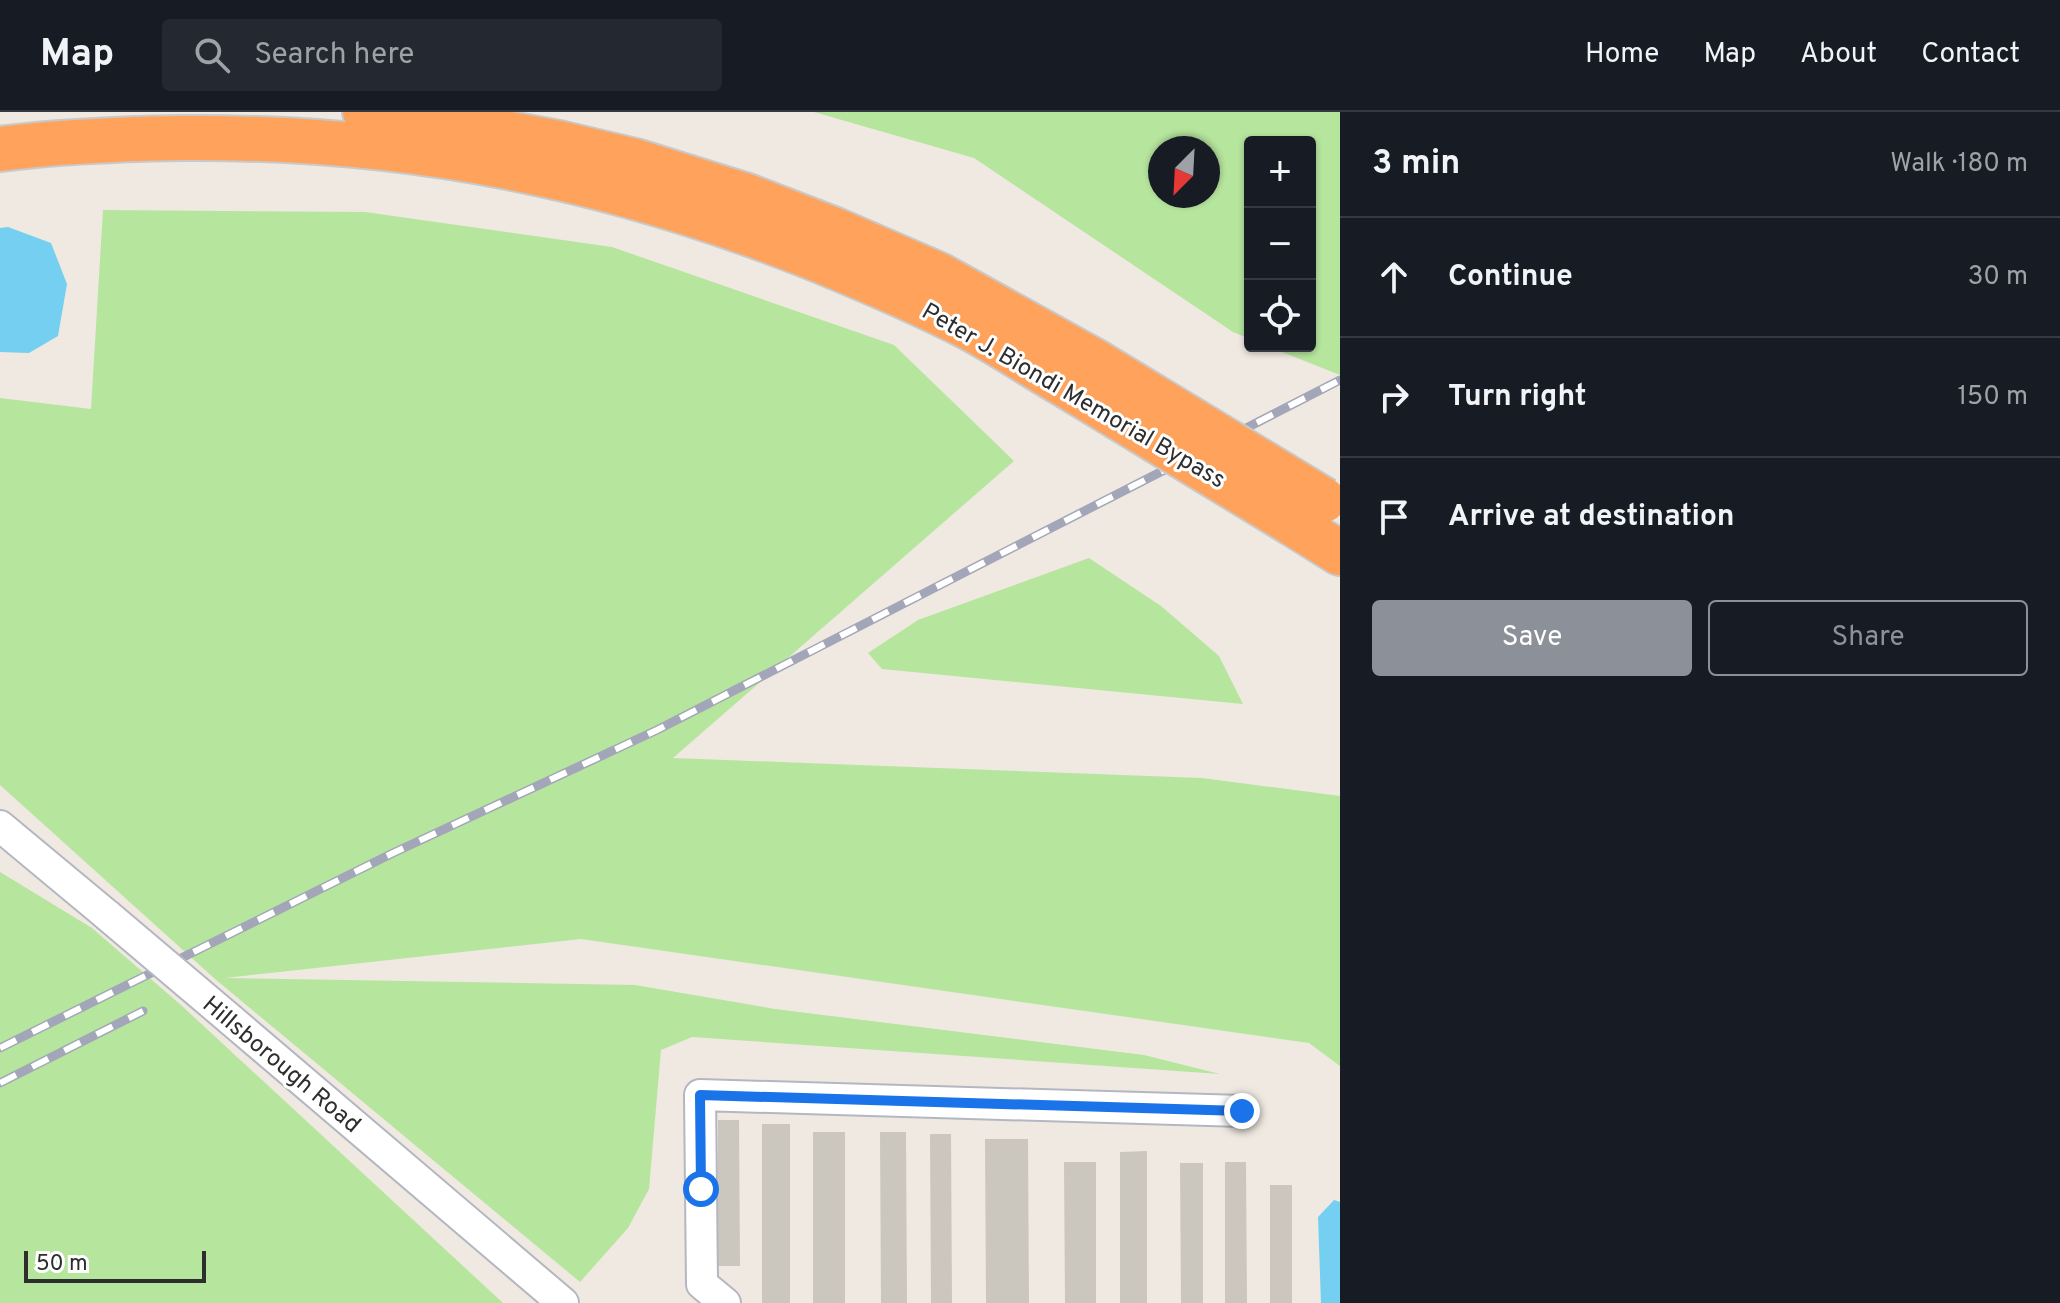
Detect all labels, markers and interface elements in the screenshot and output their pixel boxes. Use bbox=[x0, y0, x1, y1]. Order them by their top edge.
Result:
search box bbox=[162, 19, 722, 91]
text: Map bbox=[40, 31, 114, 80]
icon: search bbox=[190, 33, 234, 77]
text: Search here bbox=[254, 37, 414, 74]
text: Home bbox=[1585, 37, 1659, 73]
text: Map bbox=[1703, 37, 1756, 73]
text: About bbox=[1800, 37, 1877, 73]
text: Contact bbox=[1921, 37, 2020, 73]
north arrow bbox=[1148, 136, 1220, 208]
map controls bbox=[1244, 136, 1316, 352]
button: + bbox=[1244, 136, 1316, 208]
text: 3 min bbox=[1372, 143, 1460, 186]
text: Walk · 180 m bbox=[1890, 148, 2028, 181]
button: − bbox=[1244, 208, 1316, 280]
icon: ahead bbox=[1372, 255, 1416, 299]
text: Continue bbox=[1448, 259, 1573, 296]
text: 30 m bbox=[1968, 261, 2028, 294]
button: locate bbox=[1244, 280, 1316, 352]
street label: Peter J. Biondi Memorial Bypass bbox=[916, 297, 1230, 496]
icon: right bbox=[1372, 375, 1416, 419]
text: Turn right bbox=[1448, 379, 1586, 416]
text: 150 m bbox=[1957, 381, 2028, 414]
icon: arrive bbox=[1372, 495, 1416, 539]
text: Arrive at destination bbox=[1448, 499, 1734, 536]
button: Save bbox=[1372, 600, 1692, 676]
button: Share bbox=[1708, 600, 2028, 676]
street label: Hillsborough Road bbox=[195, 991, 366, 1141]
route end bbox=[1224, 1093, 1260, 1129]
route start bbox=[683, 1171, 719, 1207]
scale bar bbox=[24, 1247, 206, 1283]
text: 50 m bbox=[36, 1251, 88, 1278]

